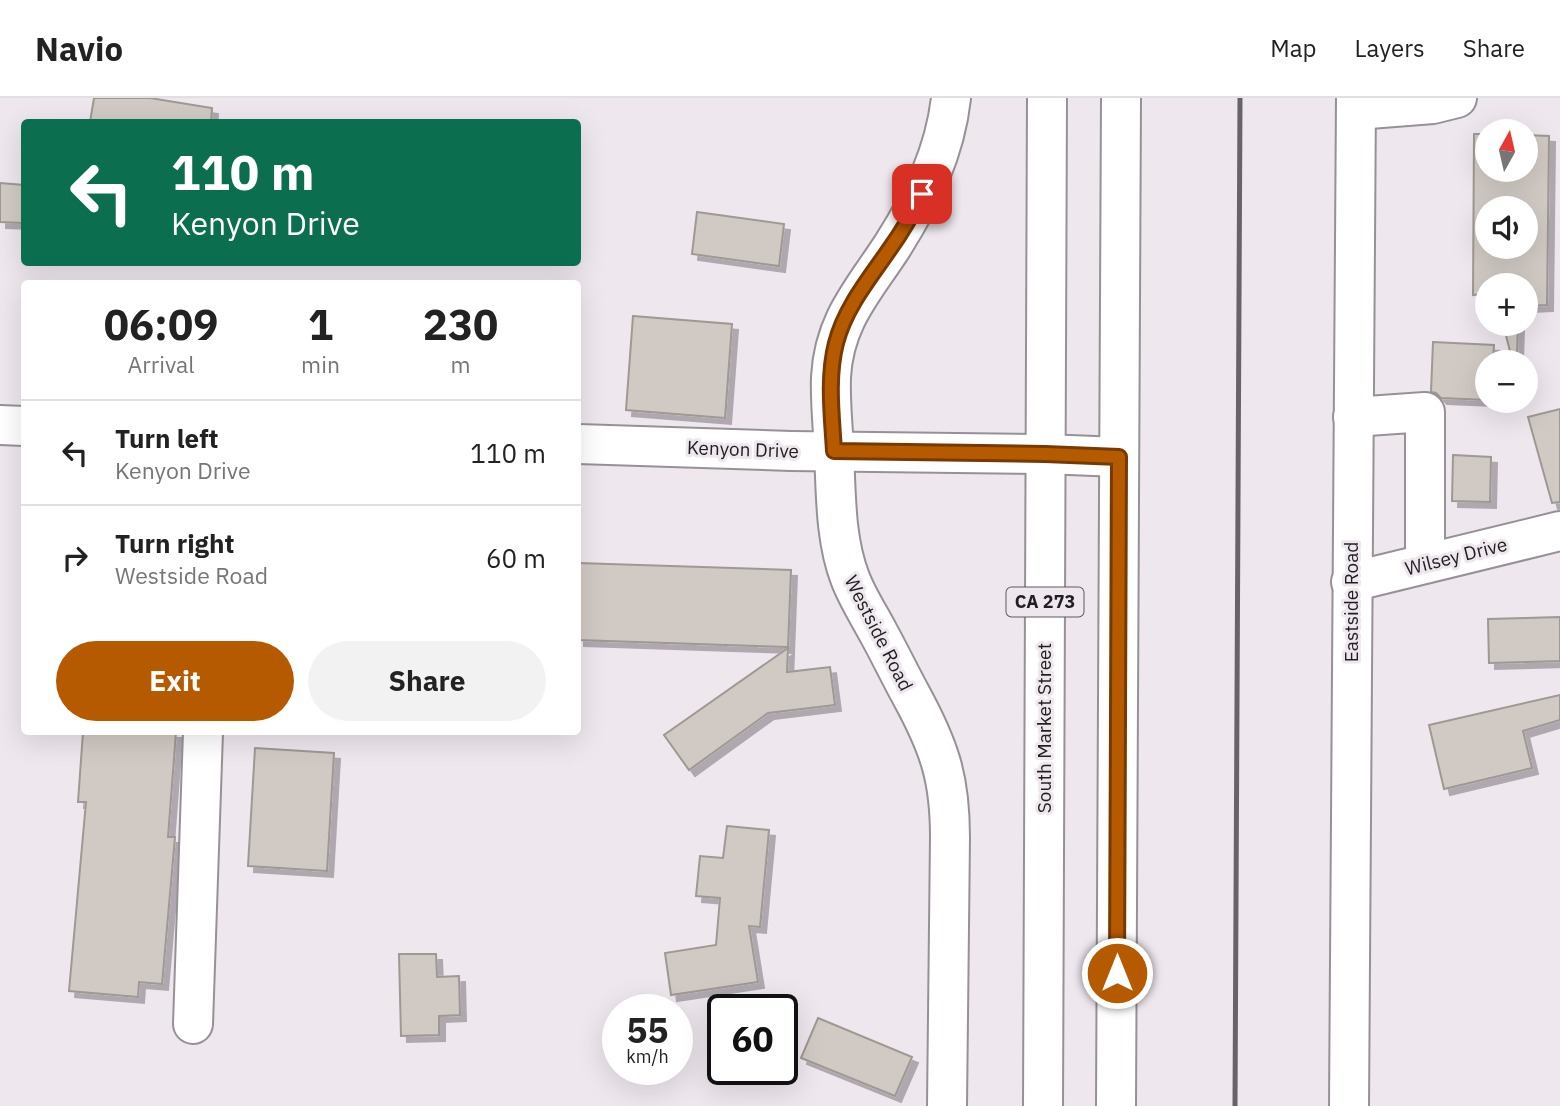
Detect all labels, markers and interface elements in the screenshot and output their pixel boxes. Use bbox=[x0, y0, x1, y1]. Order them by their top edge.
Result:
text: Navio bbox=[35, 27, 123, 70]
text: Map bbox=[1270, 32, 1317, 64]
text: Layers bbox=[1355, 32, 1425, 64]
text: Share bbox=[1463, 32, 1525, 64]
north arrow bbox=[1475, 119, 1538, 182]
map controls bbox=[1475, 119, 1538, 413]
text: 110 m bbox=[171, 140, 315, 203]
icon: left bbox=[56, 147, 147, 238]
pin bbox=[892, 164, 952, 224]
icon: arrive bbox=[903, 175, 941, 213]
button: sound bbox=[1475, 196, 1538, 259]
text: Kenyon Drive bbox=[171, 202, 360, 244]
button: + bbox=[1475, 273, 1538, 336]
text: 06:09 bbox=[104, 297, 218, 352]
text: 1 bbox=[308, 297, 333, 352]
text: 230 bbox=[423, 297, 498, 352]
text: Arrival bbox=[128, 349, 195, 379]
text: min bbox=[301, 349, 340, 379]
text: m bbox=[450, 349, 471, 379]
button: − bbox=[1475, 350, 1538, 413]
text: Turn left bbox=[115, 421, 218, 455]
icon: left bbox=[56, 434, 94, 472]
street label: Kenyon Drive bbox=[687, 435, 799, 463]
text: 110 m bbox=[470, 436, 546, 470]
text: Kenyon Drive bbox=[115, 455, 251, 485]
text: Turn right bbox=[115, 526, 234, 560]
street label: Wilsey Drive bbox=[1402, 532, 1510, 580]
icon: right bbox=[56, 539, 94, 577]
text: 60 m bbox=[486, 541, 546, 575]
street label: Eastside Road bbox=[1339, 542, 1363, 662]
text: Westside Road bbox=[115, 560, 268, 590]
street label: Westside Road bbox=[840, 571, 918, 695]
road number: CA 273 bbox=[1006, 588, 1084, 616]
button: Exit bbox=[56, 641, 294, 721]
button: Share bbox=[308, 641, 546, 721]
street label: South Market Street bbox=[1032, 643, 1056, 813]
position arrow bbox=[1080, 936, 1154, 1010]
speed limit sign: 60 bbox=[707, 994, 798, 1085]
text: 55 bbox=[626, 1007, 669, 1053]
text: km/h bbox=[626, 1045, 669, 1068]

